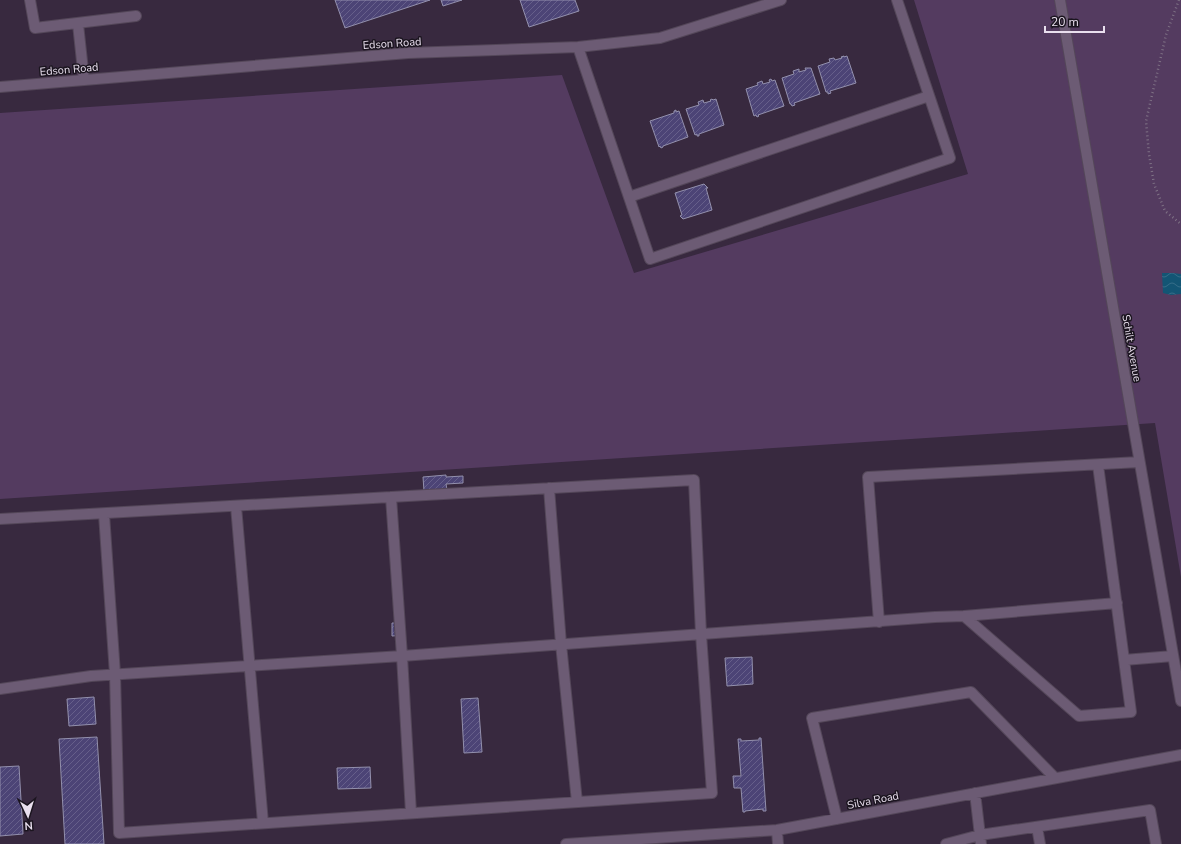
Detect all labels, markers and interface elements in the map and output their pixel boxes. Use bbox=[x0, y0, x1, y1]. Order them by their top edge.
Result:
scale bar bbox=[1045, 8, 1104, 34]
text: 20 m bbox=[1051, 14, 1079, 30]
street label: Edson Road bbox=[362, 34, 422, 53]
street label: Edson Road bbox=[39, 59, 99, 80]
street label: Schilt Avenue bbox=[1118, 313, 1145, 383]
street label: Silva Road bbox=[846, 788, 900, 813]
north arrow bbox=[8, 796, 48, 836]
text: N bbox=[24, 818, 33, 833]

